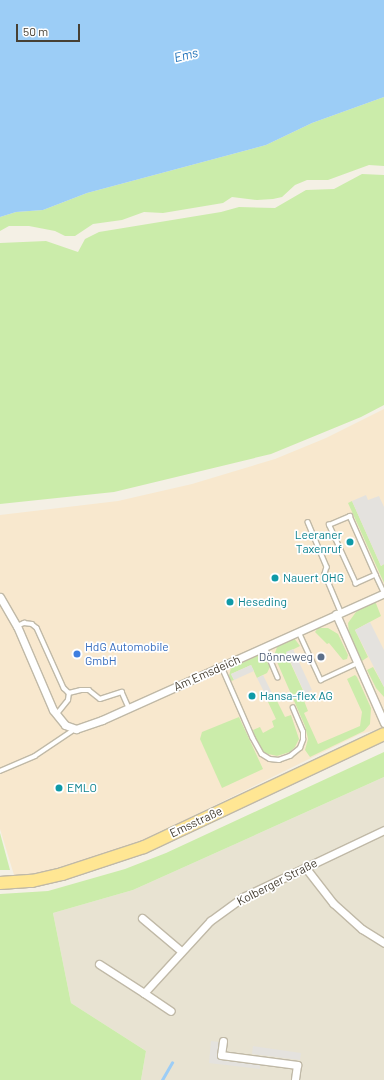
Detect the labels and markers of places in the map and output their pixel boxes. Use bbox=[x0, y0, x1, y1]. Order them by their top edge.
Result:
place label: Leeraner Taxenruf bbox=[295, 528, 342, 556]
marker: Leeraner Taxenruf bbox=[345, 537, 355, 547]
place label: Nauert OHG bbox=[283, 571, 344, 585]
marker: Nauert OHG bbox=[270, 573, 280, 583]
place label: Heseding bbox=[238, 595, 287, 609]
marker: Heseding bbox=[225, 597, 235, 607]
place label: HdG Automobile GmbH bbox=[85, 640, 169, 668]
marker: HdG Automobile GmbH bbox=[72, 649, 82, 659]
place label: Dönneweg bbox=[259, 650, 313, 664]
marker: Dönneweg bbox=[316, 652, 326, 662]
place label: Hansa-flex AG bbox=[260, 689, 333, 703]
marker: Hansa-flex AG bbox=[247, 691, 257, 701]
place label: EMLO bbox=[67, 781, 97, 795]
marker: EMLO bbox=[54, 783, 64, 793]

